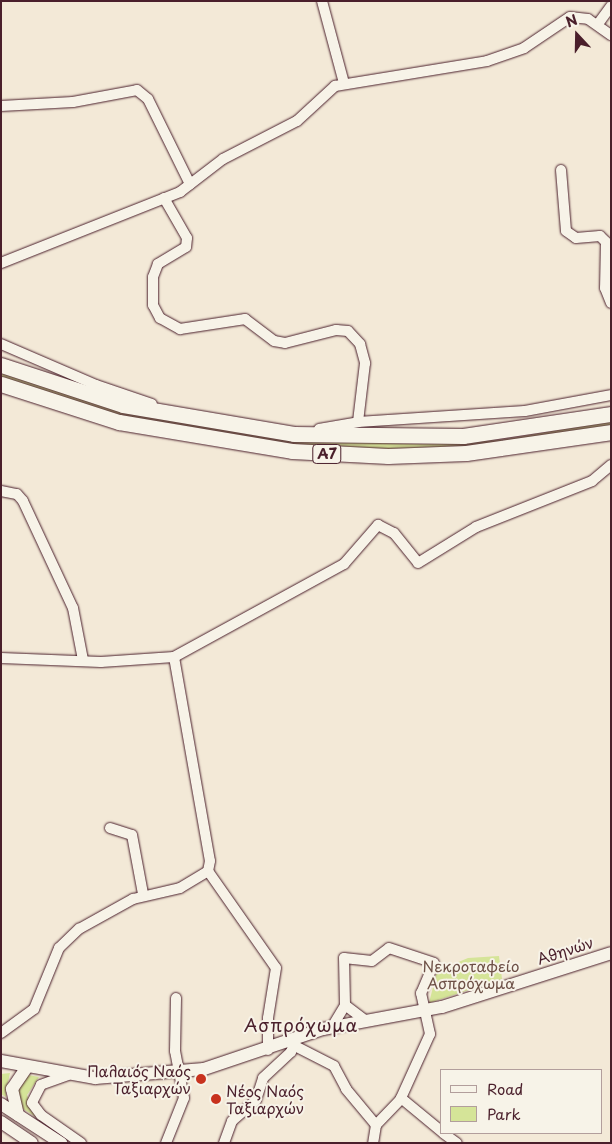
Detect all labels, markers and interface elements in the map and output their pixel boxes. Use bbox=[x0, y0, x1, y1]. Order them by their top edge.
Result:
text: N bbox=[563, 9, 580, 32]
north arrow bbox=[552, 10, 602, 60]
road number: Α7 bbox=[312, 442, 342, 466]
street label: Αθηνών bbox=[534, 932, 596, 968]
park label: Νεκροταφείο Ασπρόχωμα bbox=[422, 956, 520, 991]
district label: Ασπρόχωμα bbox=[242, 1014, 360, 1036]
place label: Παλαιός Ναός Ταξιαρχών bbox=[87, 1061, 191, 1096]
legend bbox=[440, 1069, 602, 1134]
marker: Παλαιός Ναός Ταξιαρχών bbox=[195, 1073, 207, 1085]
text: Road bbox=[487, 1077, 523, 1100]
place label: Νέος Ναός Ταξιαρχών bbox=[226, 1081, 304, 1116]
marker: Νέος Ναός Ταξιαρχών bbox=[210, 1093, 222, 1105]
text: Park bbox=[487, 1102, 521, 1125]

